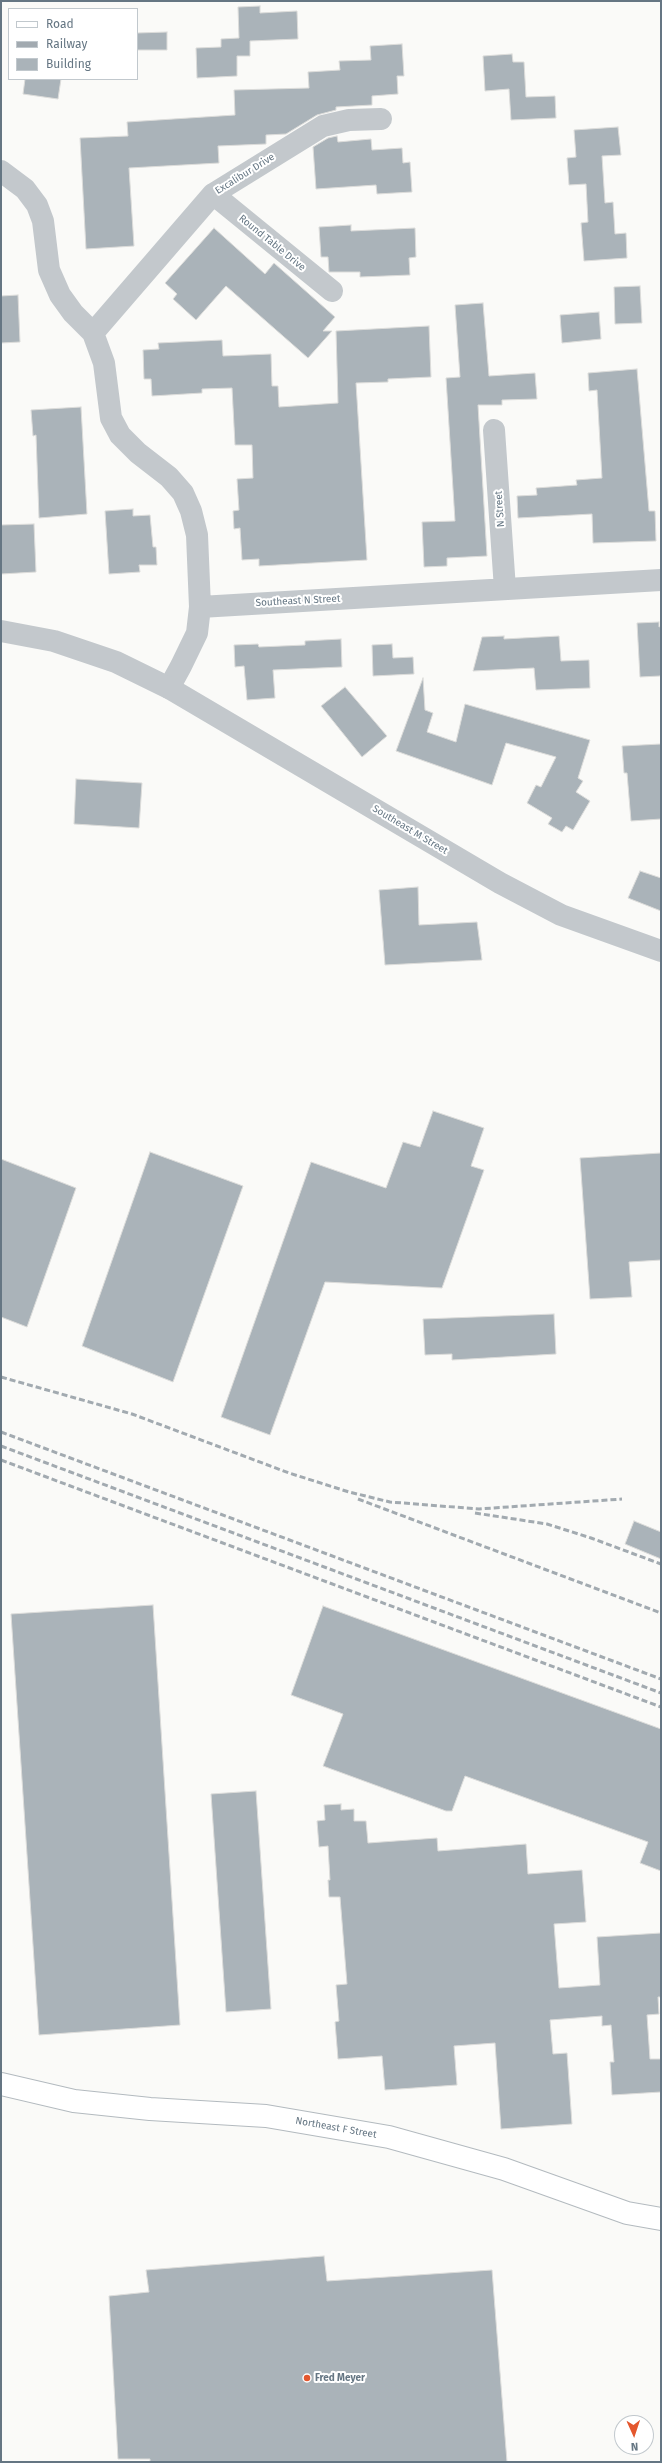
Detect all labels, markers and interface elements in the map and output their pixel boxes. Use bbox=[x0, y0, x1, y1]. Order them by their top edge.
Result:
legend bbox=[8, 8, 138, 80]
text: Road bbox=[46, 17, 74, 31]
text: Railway bbox=[46, 37, 87, 51]
text: Building bbox=[46, 57, 91, 71]
street label: Excalibur Drive bbox=[213, 151, 277, 197]
street label: Round Table Drive bbox=[236, 212, 308, 274]
street label: N Street bbox=[493, 490, 507, 528]
street label: Southeast N Street bbox=[255, 593, 341, 609]
street label: Southeast M Street bbox=[370, 803, 450, 857]
street label: Northeast F Street bbox=[294, 2115, 378, 2141]
place label: Fred Meyer bbox=[315, 2372, 365, 2384]
marker: Fred Meyer bbox=[302, 2373, 312, 2383]
north arrow bbox=[614, 2415, 654, 2455]
text: N bbox=[631, 2440, 639, 2453]

